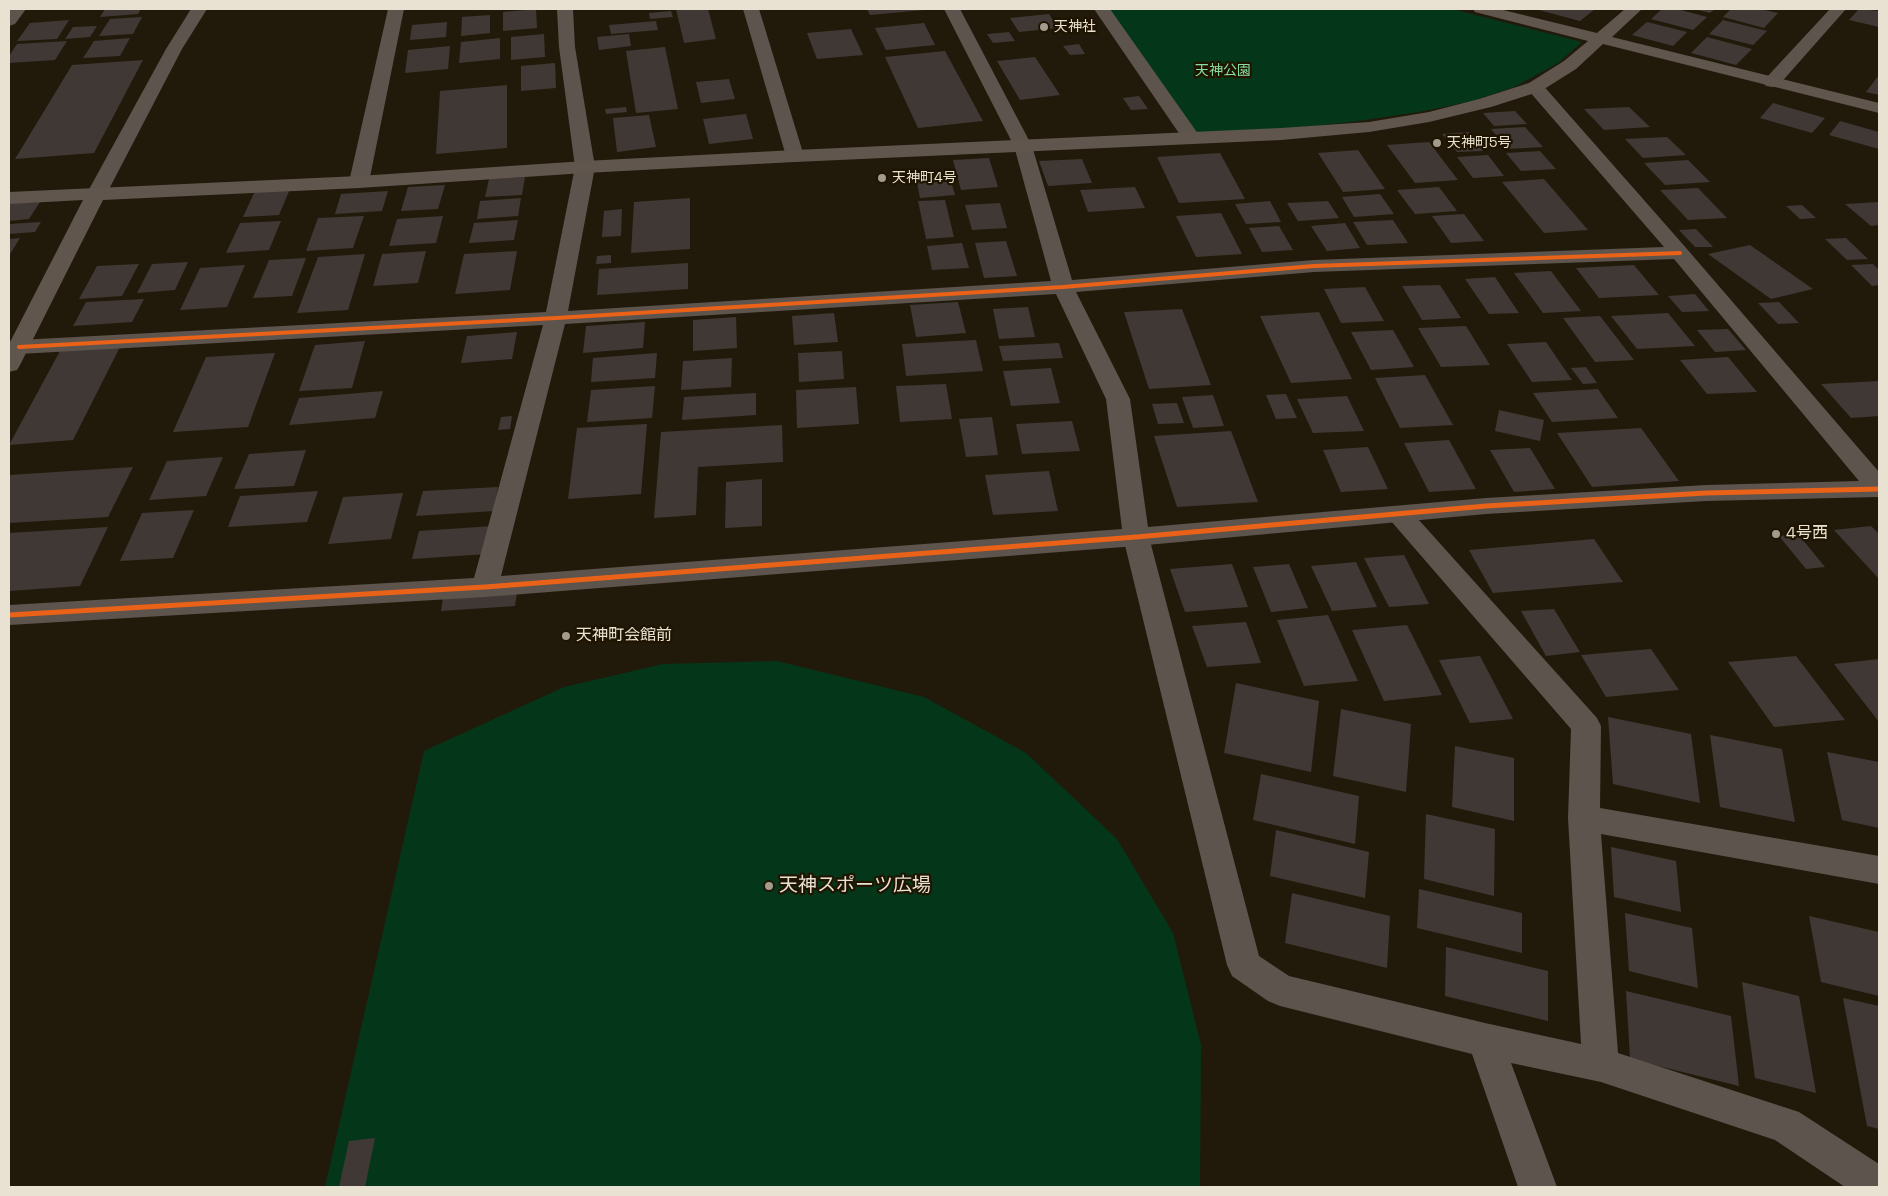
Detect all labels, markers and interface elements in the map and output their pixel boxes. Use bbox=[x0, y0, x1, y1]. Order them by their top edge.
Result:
place label: 天神社 bbox=[1054, 19, 1096, 35]
marker: 天神社 bbox=[1038, 21, 1050, 33]
park label: 天神公園 bbox=[1195, 63, 1251, 79]
place label: 天神町5号 bbox=[1447, 135, 1511, 151]
marker: 天神町5号 bbox=[1431, 137, 1443, 149]
place label: 天神町4号 bbox=[892, 170, 957, 186]
marker: 天神町4号 bbox=[876, 172, 888, 184]
place label: 4号西 bbox=[1786, 524, 1828, 544]
marker: 4号西 bbox=[1770, 528, 1782, 540]
place label: 天神町会館前 bbox=[576, 626, 672, 646]
marker: 天神町会館前 bbox=[560, 630, 572, 642]
place label: 天神スポーツ広場 bbox=[779, 875, 931, 897]
marker: 天神スポーツ広場 bbox=[763, 880, 775, 892]

